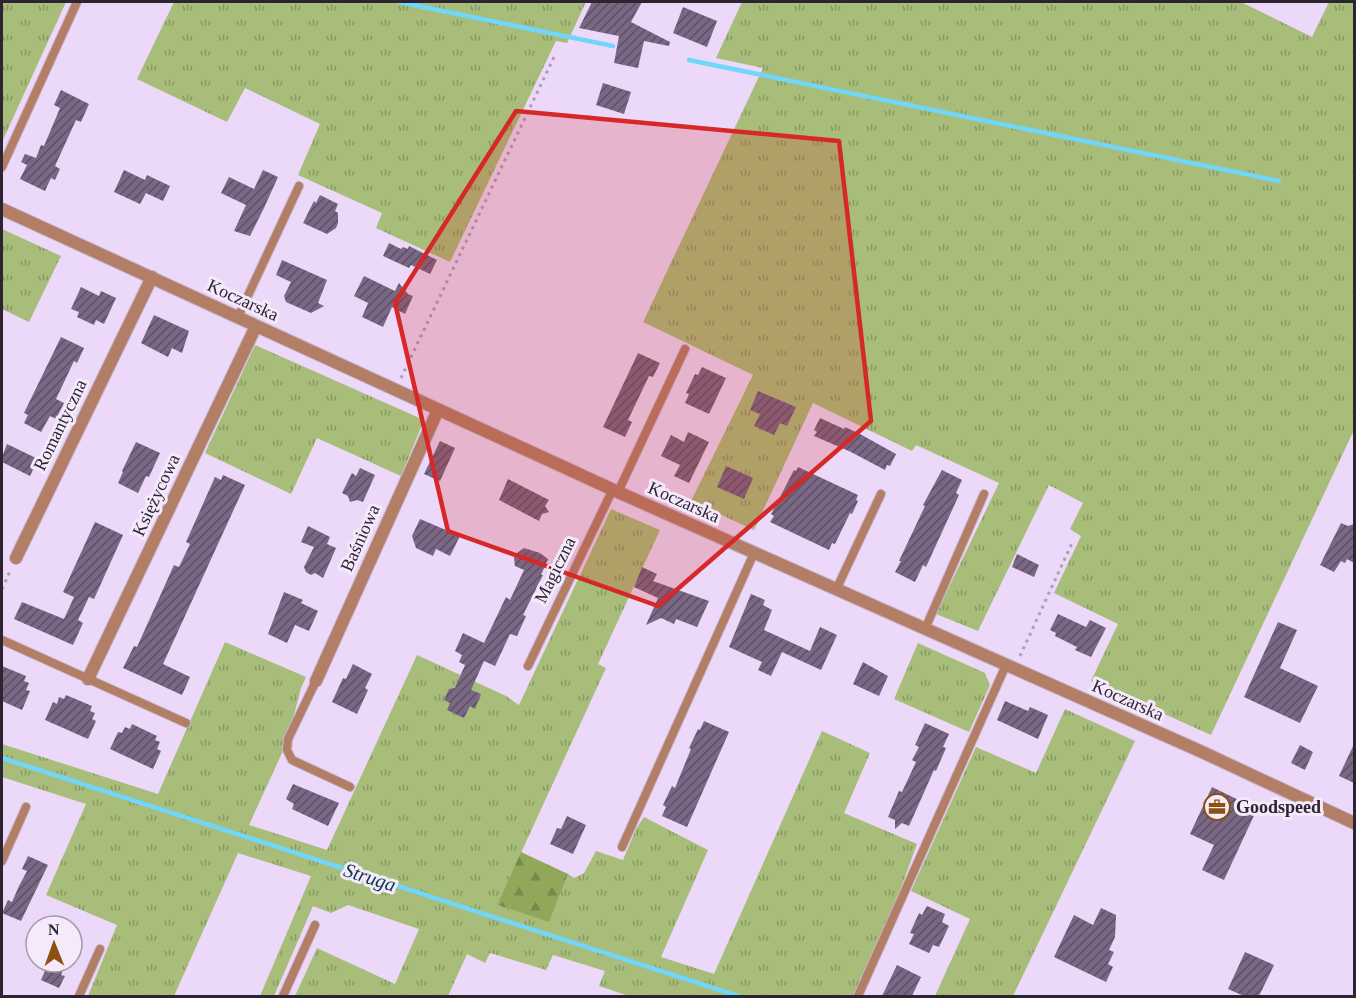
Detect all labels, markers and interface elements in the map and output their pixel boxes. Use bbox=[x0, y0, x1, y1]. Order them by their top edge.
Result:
street label: Koczarska bbox=[204, 275, 282, 325]
street label: Romantyczna bbox=[29, 376, 91, 474]
street label: Księżycowa bbox=[128, 451, 184, 539]
street label: Koczarska bbox=[645, 477, 723, 527]
street label: Baśniowa bbox=[336, 502, 384, 574]
street label: Magiczna bbox=[530, 534, 580, 606]
street label: Koczarska bbox=[1089, 675, 1167, 725]
office icon: Goodspeed bbox=[1202, 792, 1232, 822]
place label: Goodspeed bbox=[1236, 797, 1321, 817]
water label: Struga bbox=[341, 858, 399, 897]
north arrow bbox=[24, 914, 84, 974]
text: N bbox=[48, 921, 60, 938]

